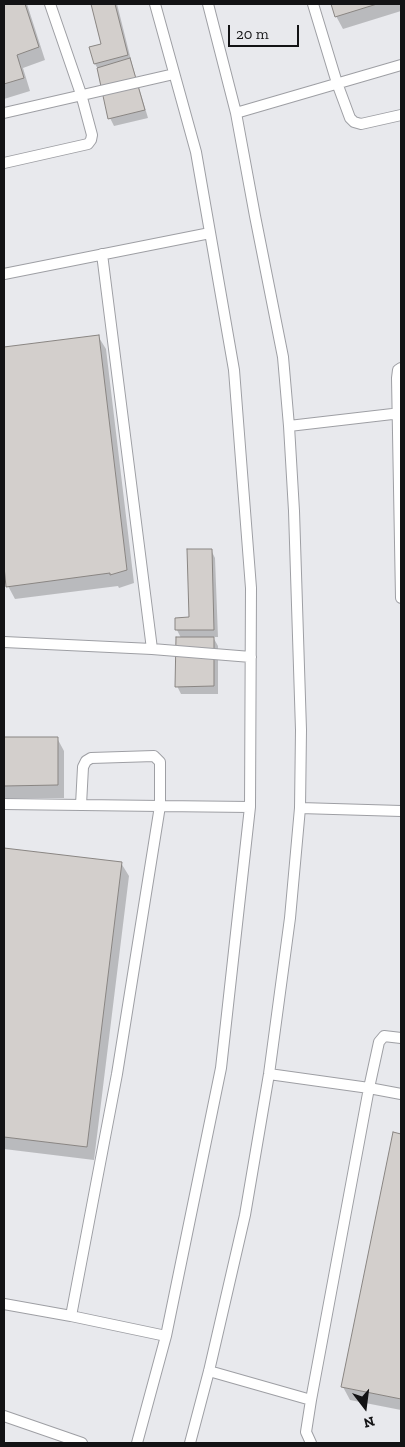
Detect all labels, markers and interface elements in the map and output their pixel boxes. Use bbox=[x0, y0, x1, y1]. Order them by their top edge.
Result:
scale bar bbox=[230, 15, 301, 47]
text: 20 m bbox=[236, 25, 269, 43]
north arrow bbox=[340, 1382, 390, 1432]
text: N bbox=[362, 1412, 376, 1432]

